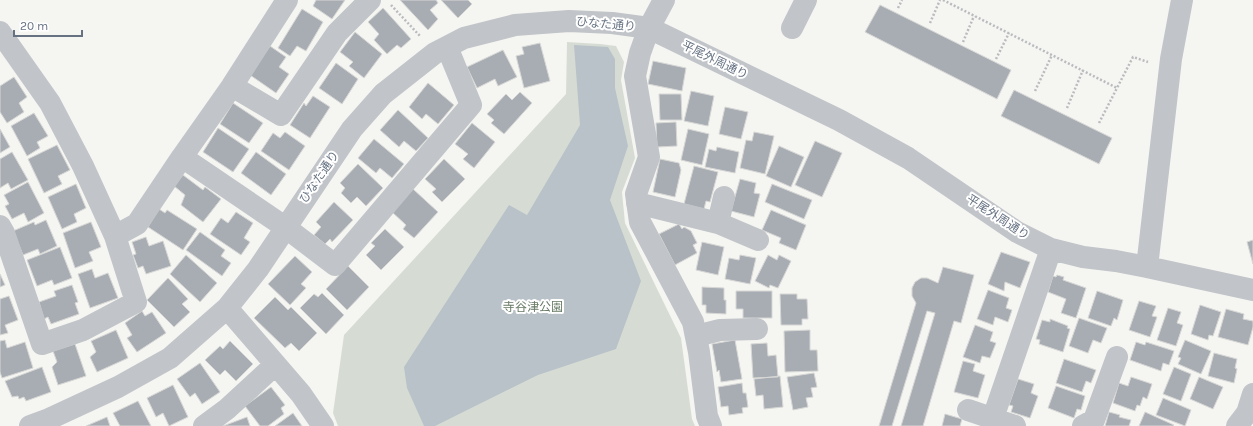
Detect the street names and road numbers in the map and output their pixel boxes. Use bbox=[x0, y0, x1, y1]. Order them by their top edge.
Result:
street label: ひなた通り bbox=[575, 14, 637, 34]
street label: 平尾外周通り bbox=[680, 38, 750, 82]
street label: ひなた通り bbox=[296, 148, 342, 206]
street label: 平尾外周通り bbox=[964, 192, 1032, 242]

